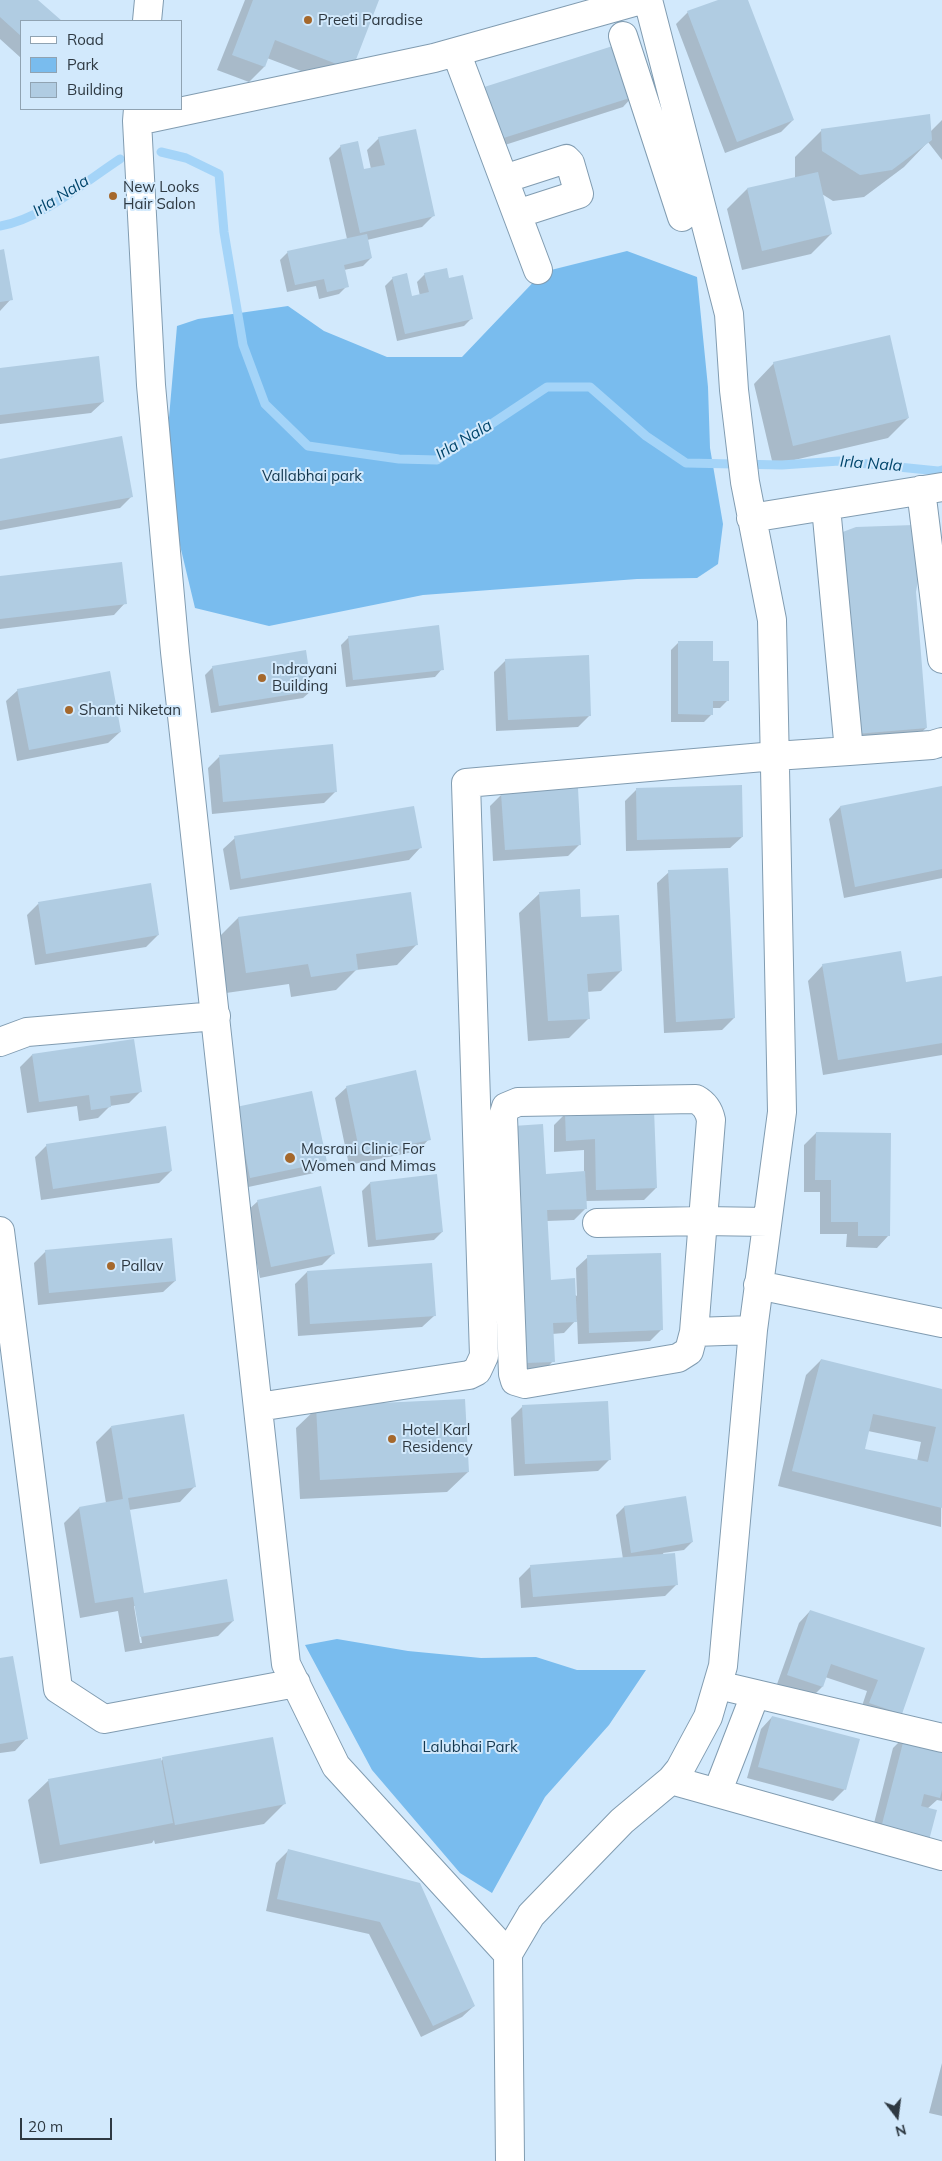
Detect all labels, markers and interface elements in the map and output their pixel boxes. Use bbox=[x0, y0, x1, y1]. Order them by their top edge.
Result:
place label: Preeti Paradise bbox=[318, 11, 423, 29]
marker: Preeti Paradise bbox=[302, 14, 314, 26]
legend bbox=[20, 20, 182, 110]
text: Road bbox=[67, 30, 104, 49]
text: Park bbox=[67, 55, 99, 74]
text: Building bbox=[67, 80, 123, 99]
water label: Irla Nala bbox=[29, 171, 93, 221]
place label: New Looks Hair Salon bbox=[123, 178, 199, 213]
marker: New Looks Hair Salon bbox=[107, 190, 119, 202]
water label: Irla Nala bbox=[432, 416, 496, 464]
water label: Irla Nala bbox=[839, 452, 903, 476]
park label: Vallabhai park bbox=[262, 467, 362, 485]
place label: Indrayani Building bbox=[272, 660, 337, 695]
marker: Indrayani Building bbox=[256, 672, 268, 684]
place label: Shanti Niketan bbox=[79, 701, 181, 719]
marker: Shanti Niketan bbox=[63, 704, 75, 716]
place label: Masrani Clinic For Women and Mimas bbox=[301, 1140, 436, 1175]
marker: Masrani Clinic For Women and Mimas bbox=[283, 1151, 297, 1165]
place label: Pallav bbox=[121, 1257, 163, 1275]
marker: Pallav bbox=[105, 1260, 117, 1272]
place label: Hotel Karl Residency bbox=[402, 1421, 473, 1456]
marker: Hotel Karl Residency bbox=[386, 1433, 398, 1445]
park label: Lalubhai Park bbox=[422, 1738, 518, 1756]
north arrow bbox=[872, 2091, 922, 2141]
scale bar bbox=[22, 2108, 115, 2140]
text: 20 m bbox=[28, 2117, 63, 2136]
text: N bbox=[893, 2120, 908, 2141]

